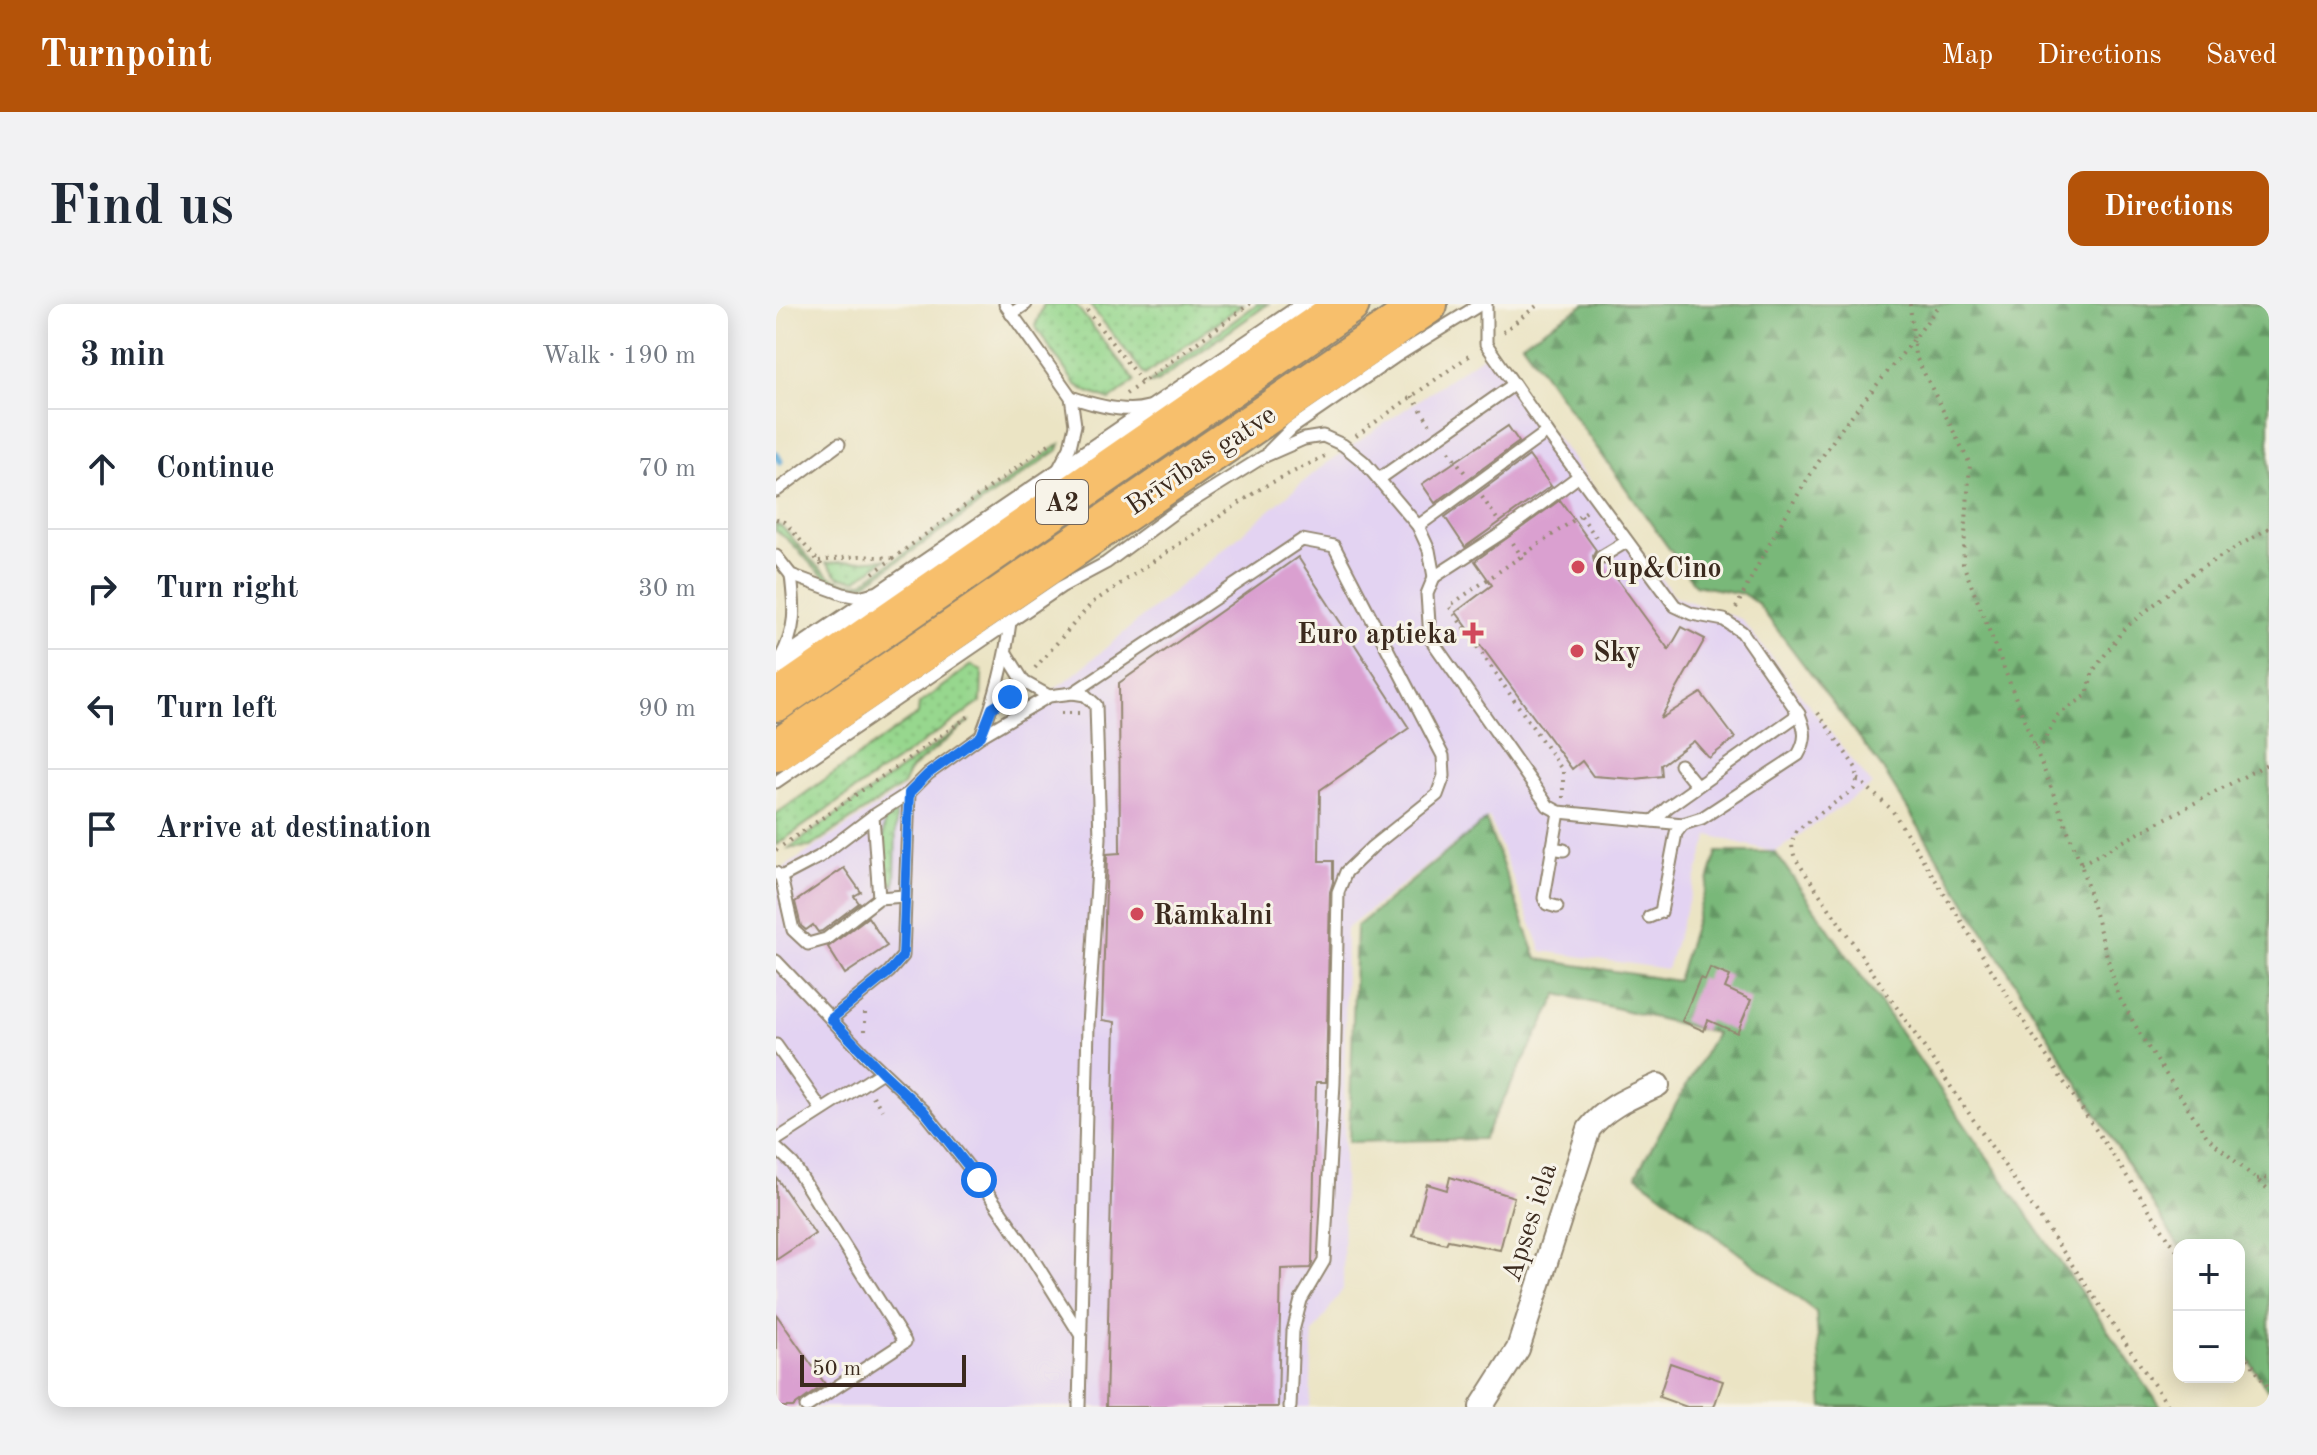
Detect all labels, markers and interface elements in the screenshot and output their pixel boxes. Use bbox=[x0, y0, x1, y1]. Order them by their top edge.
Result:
text: Turnpoint bbox=[40, 37, 212, 75]
text: Map bbox=[1941, 42, 1993, 70]
text: Directions bbox=[2037, 42, 2162, 70]
text: Saved bbox=[2206, 42, 2277, 70]
button: Directions bbox=[2068, 171, 2269, 246]
text: Find us bbox=[48, 180, 234, 236]
text: 3 min bbox=[80, 339, 165, 373]
text: Walk · 190 m bbox=[542, 343, 696, 369]
street label: Brīvības gatve bbox=[1122, 401, 1282, 522]
icon: ahead bbox=[80, 447, 124, 491]
text: Continue bbox=[156, 454, 275, 484]
text: 70 m bbox=[638, 456, 696, 482]
road number: A2 bbox=[1036, 480, 1088, 524]
place label: Cup&Cino bbox=[1594, 556, 1722, 584]
marker: Cup&Cino bbox=[1569, 558, 1587, 576]
icon: right bbox=[80, 567, 124, 611]
text: Turn right bbox=[156, 574, 298, 604]
text: 30 m bbox=[638, 576, 696, 602]
place label: Euro aptieka bbox=[1297, 622, 1457, 650]
marker: Euro aptieka bbox=[1464, 624, 1482, 642]
place label: Sky bbox=[1593, 640, 1641, 668]
marker: Sky bbox=[1568, 642, 1586, 660]
route end bbox=[992, 679, 1028, 715]
icon: left bbox=[80, 687, 124, 731]
text: Turn left bbox=[156, 694, 277, 724]
text: 90 m bbox=[638, 696, 696, 722]
icon: arrive bbox=[80, 807, 124, 851]
text: Arrive at destination bbox=[156, 814, 431, 844]
place label: Rāmkalni bbox=[1153, 903, 1272, 931]
marker: Rāmkalni bbox=[1128, 905, 1146, 923]
street label: Apses iela bbox=[1499, 1160, 1563, 1286]
route start bbox=[961, 1162, 997, 1198]
map controls bbox=[2173, 1239, 2245, 1383]
button: + bbox=[2173, 1239, 2245, 1311]
button: − bbox=[2173, 1311, 2245, 1383]
scale bar bbox=[800, 1351, 966, 1387]
text: 50 m bbox=[812, 1358, 861, 1380]

